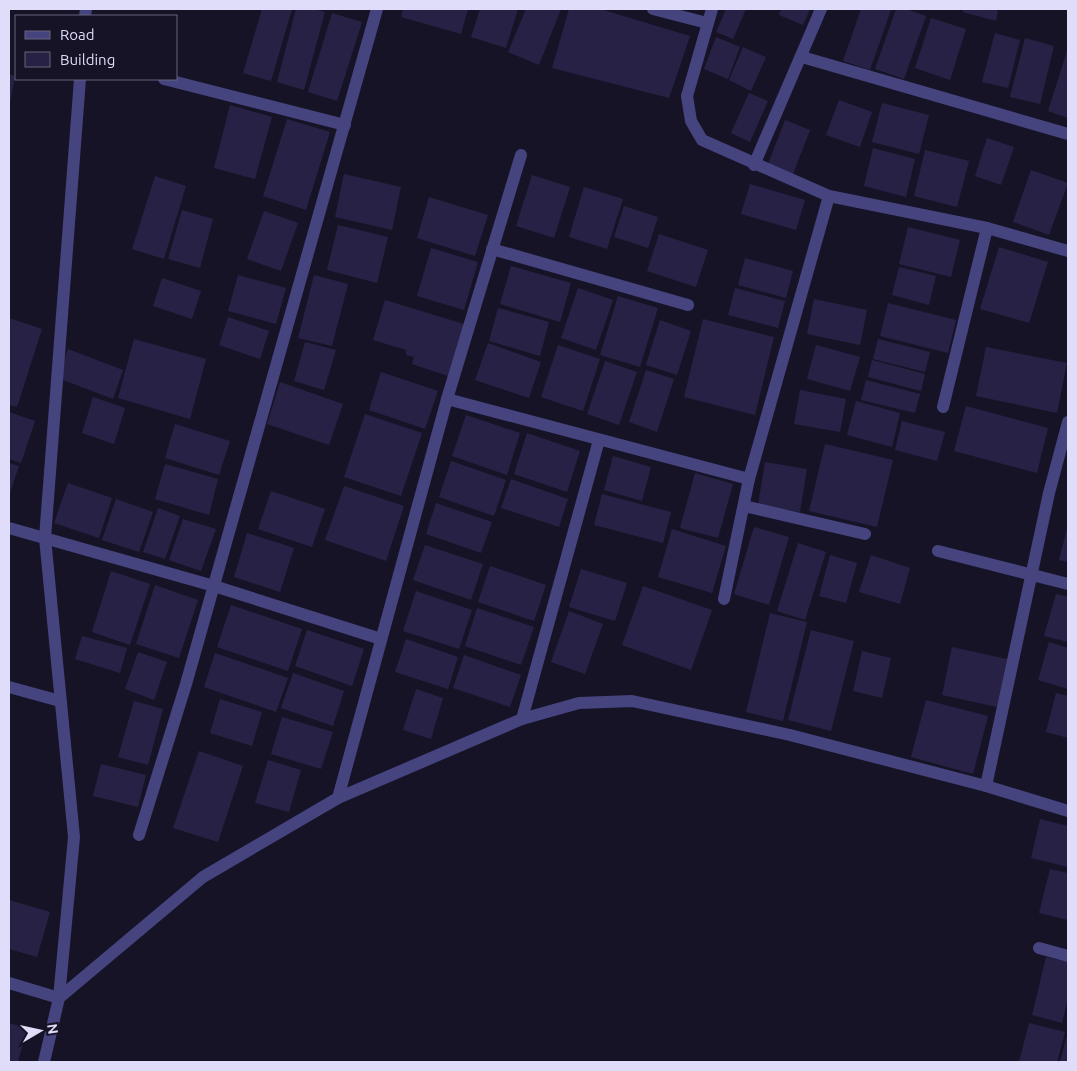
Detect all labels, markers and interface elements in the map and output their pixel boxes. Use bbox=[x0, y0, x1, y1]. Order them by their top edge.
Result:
legend bbox=[15, 15, 178, 80]
text: Road bbox=[60, 26, 95, 43]
text: Building bbox=[60, 51, 115, 68]
north arrow bbox=[15, 1006, 65, 1056]
text: N bbox=[44, 1023, 62, 1035]

